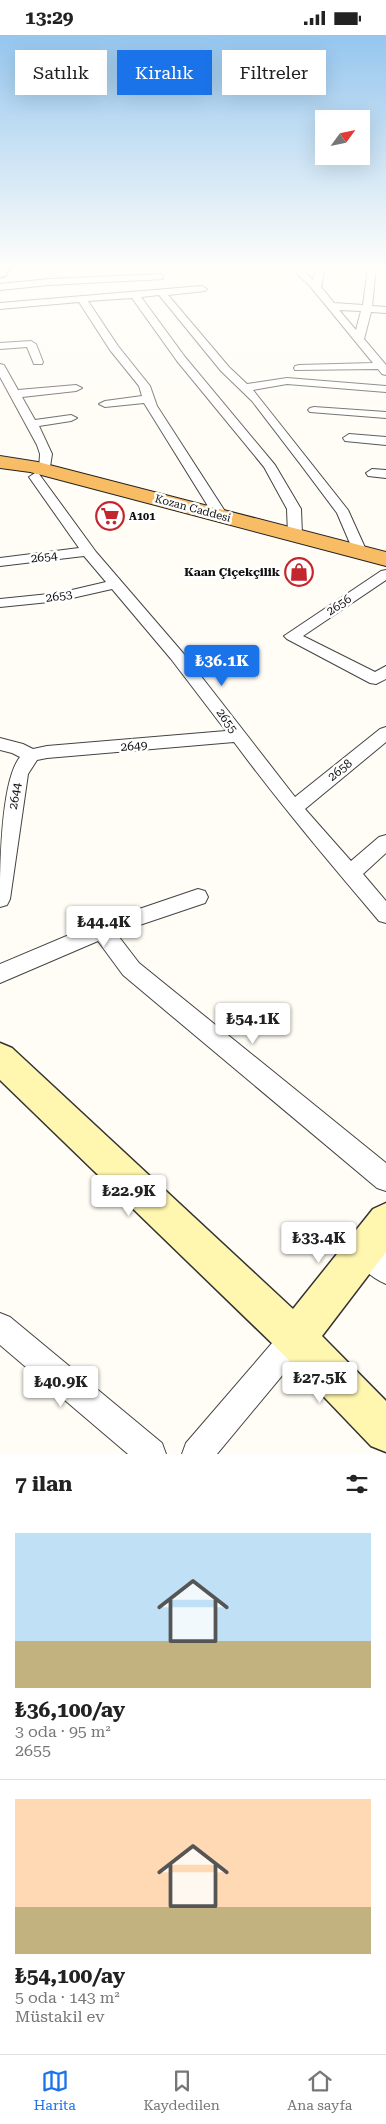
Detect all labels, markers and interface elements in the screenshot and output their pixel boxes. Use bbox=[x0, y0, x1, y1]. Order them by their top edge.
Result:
text: 13:29 bbox=[25, 6, 74, 29]
chip: Satılık bbox=[15, 50, 107, 95]
chip: Kiralık bbox=[117, 50, 212, 95]
chip: Filtreler bbox=[222, 50, 326, 95]
north arrow bbox=[315, 110, 370, 165]
map controls bbox=[315, 110, 370, 165]
street label: Kozan Caddesi bbox=[153, 492, 233, 525]
supermarket icon: A101 bbox=[95, 501, 125, 531]
place label: A101 bbox=[129, 510, 155, 523]
street label: 2654 bbox=[30, 548, 58, 566]
shop icon: Kaan Çiçekçilik bbox=[284, 557, 314, 587]
place label: Kaan Çiçekçilik bbox=[184, 565, 281, 579]
street label: 2653 bbox=[45, 587, 74, 605]
street label: 2656 bbox=[324, 592, 354, 618]
pin: ₺36.1K bbox=[181, 645, 263, 687]
text: ₺36.1K bbox=[195, 651, 249, 670]
street label: 2655 bbox=[214, 706, 241, 736]
street label: 2649 bbox=[120, 738, 148, 754]
street label: 2658 bbox=[325, 756, 355, 784]
street label: 2644 bbox=[6, 781, 24, 810]
pin: ₺44.4K bbox=[63, 905, 145, 948]
text: ₺44.4K bbox=[77, 912, 131, 931]
pin: ₺54.1K bbox=[212, 1003, 294, 1045]
text: ₺54.1K bbox=[226, 1009, 280, 1028]
pin: ₺22.9K bbox=[88, 1175, 170, 1217]
text: ₺22.9K bbox=[102, 1181, 156, 1200]
pin: ₺33.4K bbox=[278, 1221, 360, 1264]
text: ₺33.4K bbox=[292, 1228, 346, 1247]
pin: ₺27.5K bbox=[279, 1361, 361, 1404]
pin: ₺40.9K bbox=[20, 1365, 102, 1408]
text: ₺27.5K bbox=[293, 1368, 347, 1387]
text: ₺40.9K bbox=[34, 1372, 88, 1391]
icon: filters bbox=[343, 1470, 371, 1498]
text: 7 ilan bbox=[15, 1472, 72, 1496]
icon: home bbox=[148, 1566, 238, 1656]
text: ₺36,100/ay bbox=[15, 1698, 125, 1722]
text: 3 oda · 95 m² bbox=[15, 1722, 111, 1741]
text: 2655 bbox=[15, 1741, 51, 1760]
icon: home bbox=[148, 1831, 238, 1921]
text: ₺54,100/ay bbox=[15, 1964, 125, 1988]
text: 5 oda · 143 m² bbox=[15, 1988, 120, 2007]
text: Müstakil ev bbox=[15, 2007, 104, 2026]
tab: Harita bbox=[34, 2067, 76, 2113]
tab: Kaydedilen bbox=[143, 2067, 220, 2113]
tab: Ana sayfa bbox=[287, 2067, 352, 2113]

